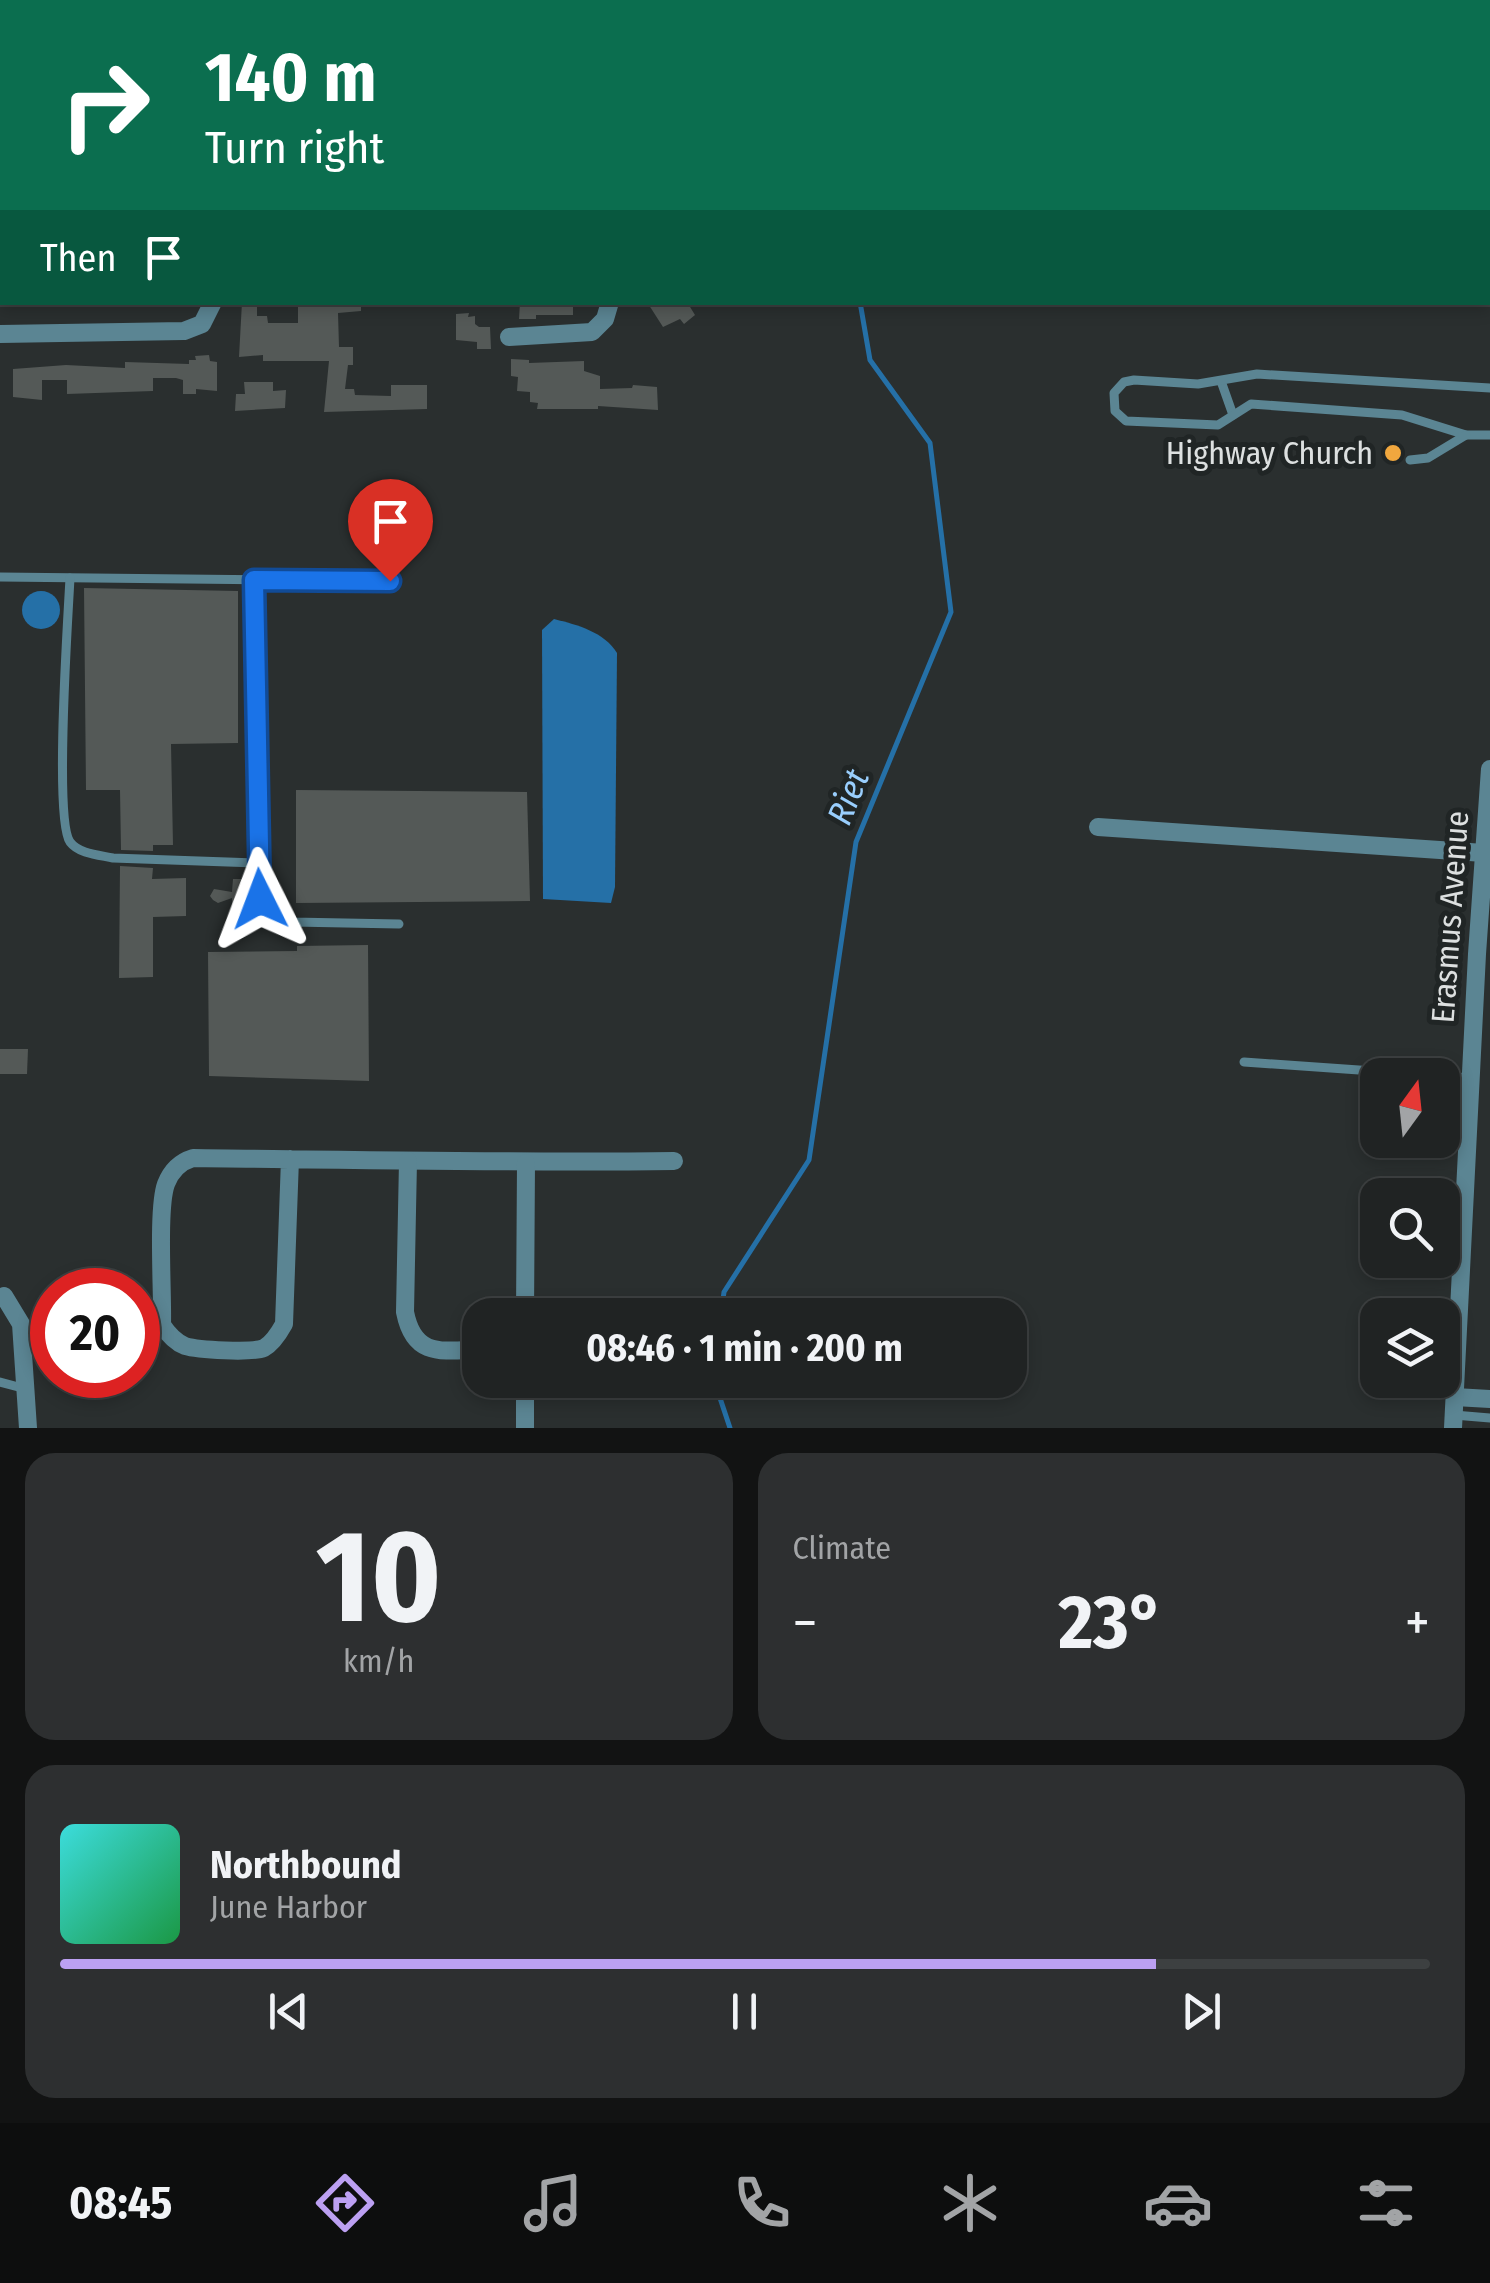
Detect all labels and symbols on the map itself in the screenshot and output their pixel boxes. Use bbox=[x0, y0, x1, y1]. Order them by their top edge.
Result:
place label: Highway Church bbox=[1166, 434, 1373, 472]
marker: Highway Church bbox=[1382, 442, 1404, 464]
pin bbox=[348, 479, 433, 582]
water label: Riet bbox=[818, 763, 878, 831]
street label: Erasmus Avenue bbox=[1424, 810, 1476, 1024]
position arrow bbox=[208, 847, 312, 951]
north arrow bbox=[1360, 1058, 1460, 1158]
speed limit sign: 20 bbox=[30, 1268, 160, 1398]

